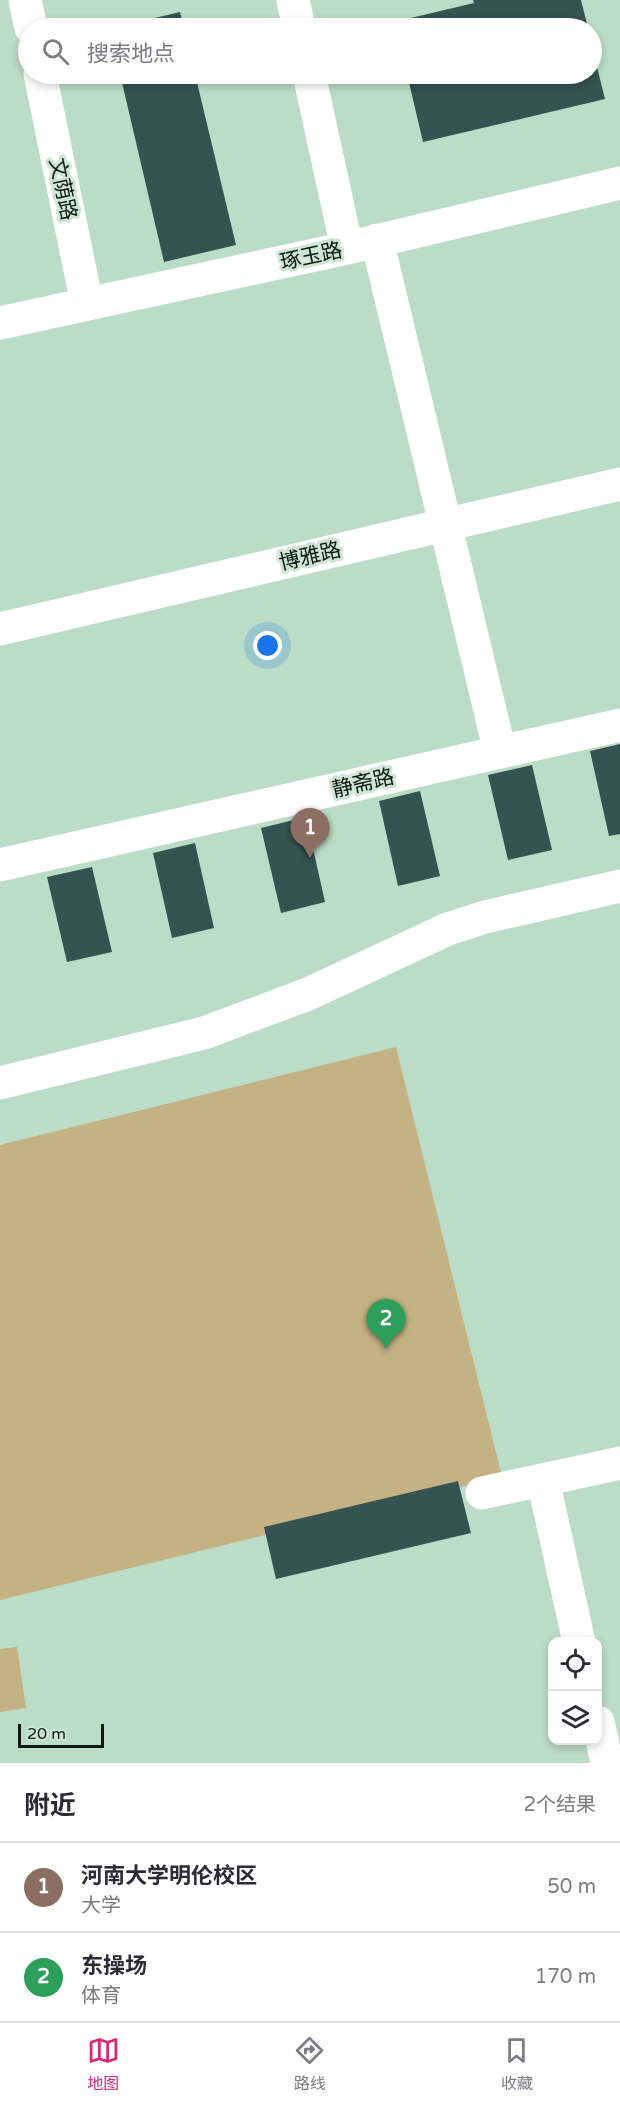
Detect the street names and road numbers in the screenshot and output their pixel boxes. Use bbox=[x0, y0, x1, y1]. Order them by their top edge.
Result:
street label: 文荫路 bbox=[44, 156, 81, 223]
street label: 琢玉路 bbox=[278, 238, 345, 275]
street label: 博雅路 bbox=[277, 537, 344, 576]
street label: 静斋路 bbox=[330, 764, 397, 803]

